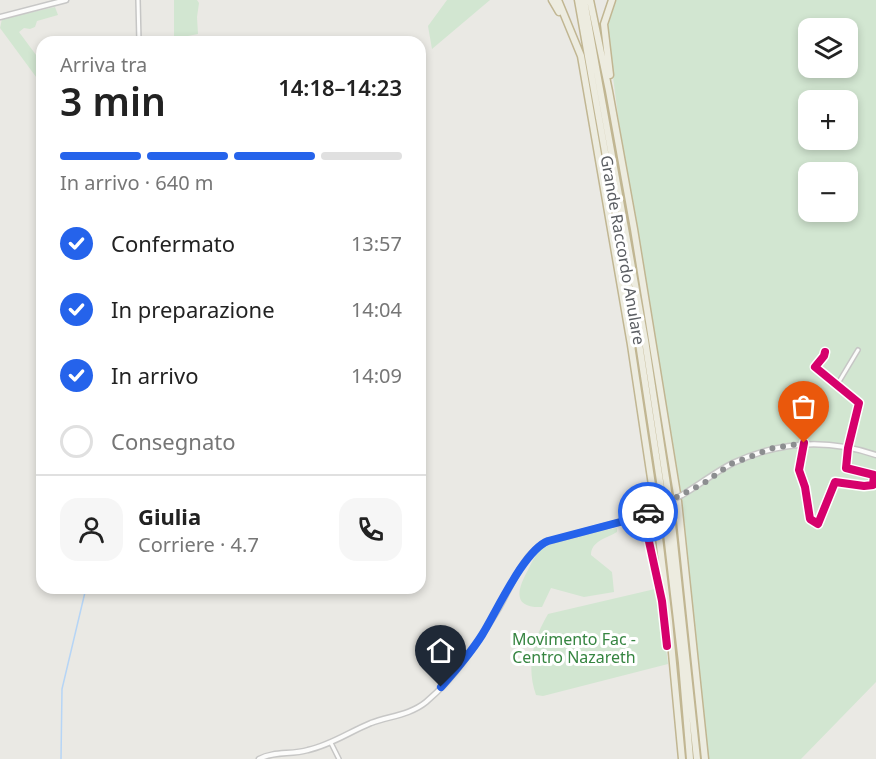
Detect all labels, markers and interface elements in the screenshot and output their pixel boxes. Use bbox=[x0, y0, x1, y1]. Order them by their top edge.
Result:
map controls bbox=[798, 18, 858, 222]
button: layers bbox=[798, 18, 858, 78]
text: Arriva tra bbox=[60, 51, 147, 78]
text: 14:18–14:23 bbox=[278, 72, 402, 102]
text: 3 min bbox=[60, 74, 166, 127]
button: + bbox=[798, 90, 858, 150]
street label: Grande Raccordo Anulare bbox=[595, 153, 651, 347]
button: − bbox=[798, 162, 858, 222]
text: In arrivo · 640 m bbox=[60, 169, 213, 196]
icon: check bbox=[60, 227, 93, 260]
text: Confermato bbox=[111, 228, 235, 258]
text: 13:57 bbox=[351, 230, 402, 257]
icon: check bbox=[60, 293, 93, 326]
text: In preparazione bbox=[111, 294, 275, 324]
text: 14:04 bbox=[351, 296, 402, 323]
icon: check bbox=[60, 359, 93, 392]
text: In arrivo bbox=[111, 360, 198, 390]
text: 14:09 bbox=[351, 362, 402, 389]
pin bbox=[778, 381, 829, 443]
icon: bag bbox=[787, 390, 820, 423]
text: Consegnato bbox=[111, 426, 235, 456]
courier bbox=[618, 482, 678, 542]
icon: car bbox=[632, 496, 665, 529]
button: person bbox=[60, 498, 123, 561]
button: phone bbox=[339, 498, 402, 561]
text: Giulia bbox=[138, 501, 201, 531]
text: Corriere · 4.7 bbox=[138, 531, 259, 558]
pin bbox=[415, 625, 466, 687]
park label: Movimento Fac - Centro Nazareth bbox=[512, 628, 636, 668]
icon: home bbox=[424, 634, 457, 667]

